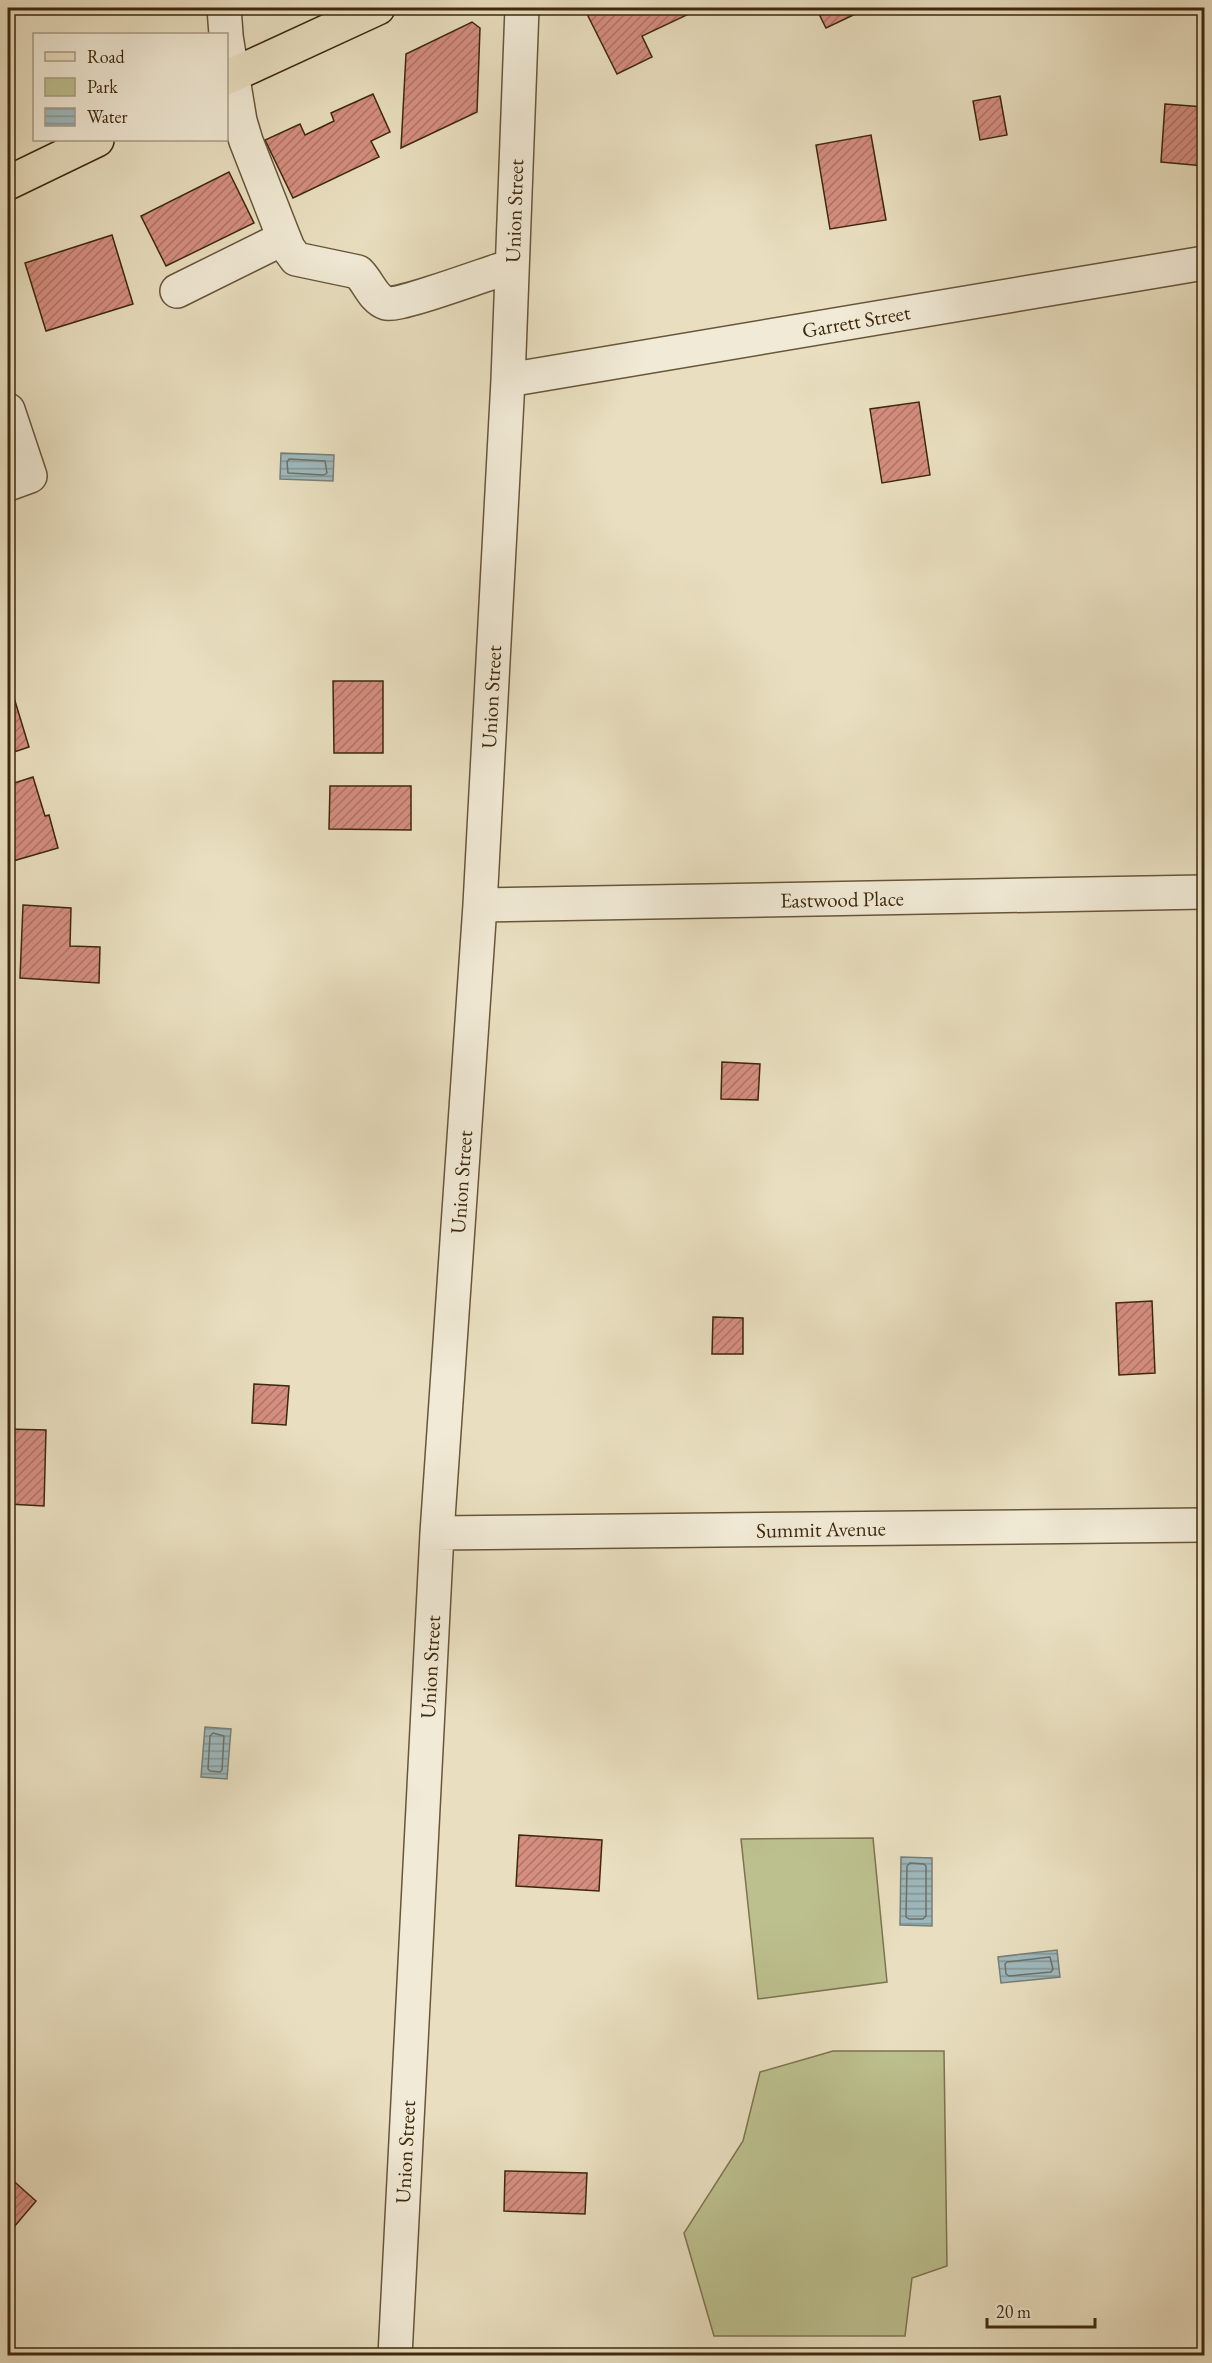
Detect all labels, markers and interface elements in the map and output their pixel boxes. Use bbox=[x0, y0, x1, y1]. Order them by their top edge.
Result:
legend bbox=[33, 33, 228, 141]
text: Road bbox=[87, 45, 126, 68]
text: Park bbox=[87, 75, 118, 98]
text: Water bbox=[87, 105, 128, 128]
street label: Union Street bbox=[499, 158, 529, 263]
street label: Garrett Street bbox=[800, 298, 913, 344]
street label: Union Street bbox=[475, 644, 507, 749]
street label: Eastwood Place bbox=[780, 884, 904, 914]
street label: Union Street bbox=[444, 1129, 478, 1235]
street label: Summit Avenue bbox=[756, 1514, 886, 1544]
street label: Union Street bbox=[414, 1614, 446, 1719]
street label: Union Street bbox=[389, 2099, 421, 2204]
scale bar bbox=[987, 2291, 1095, 2329]
text: 20 m bbox=[996, 2300, 1031, 2323]

